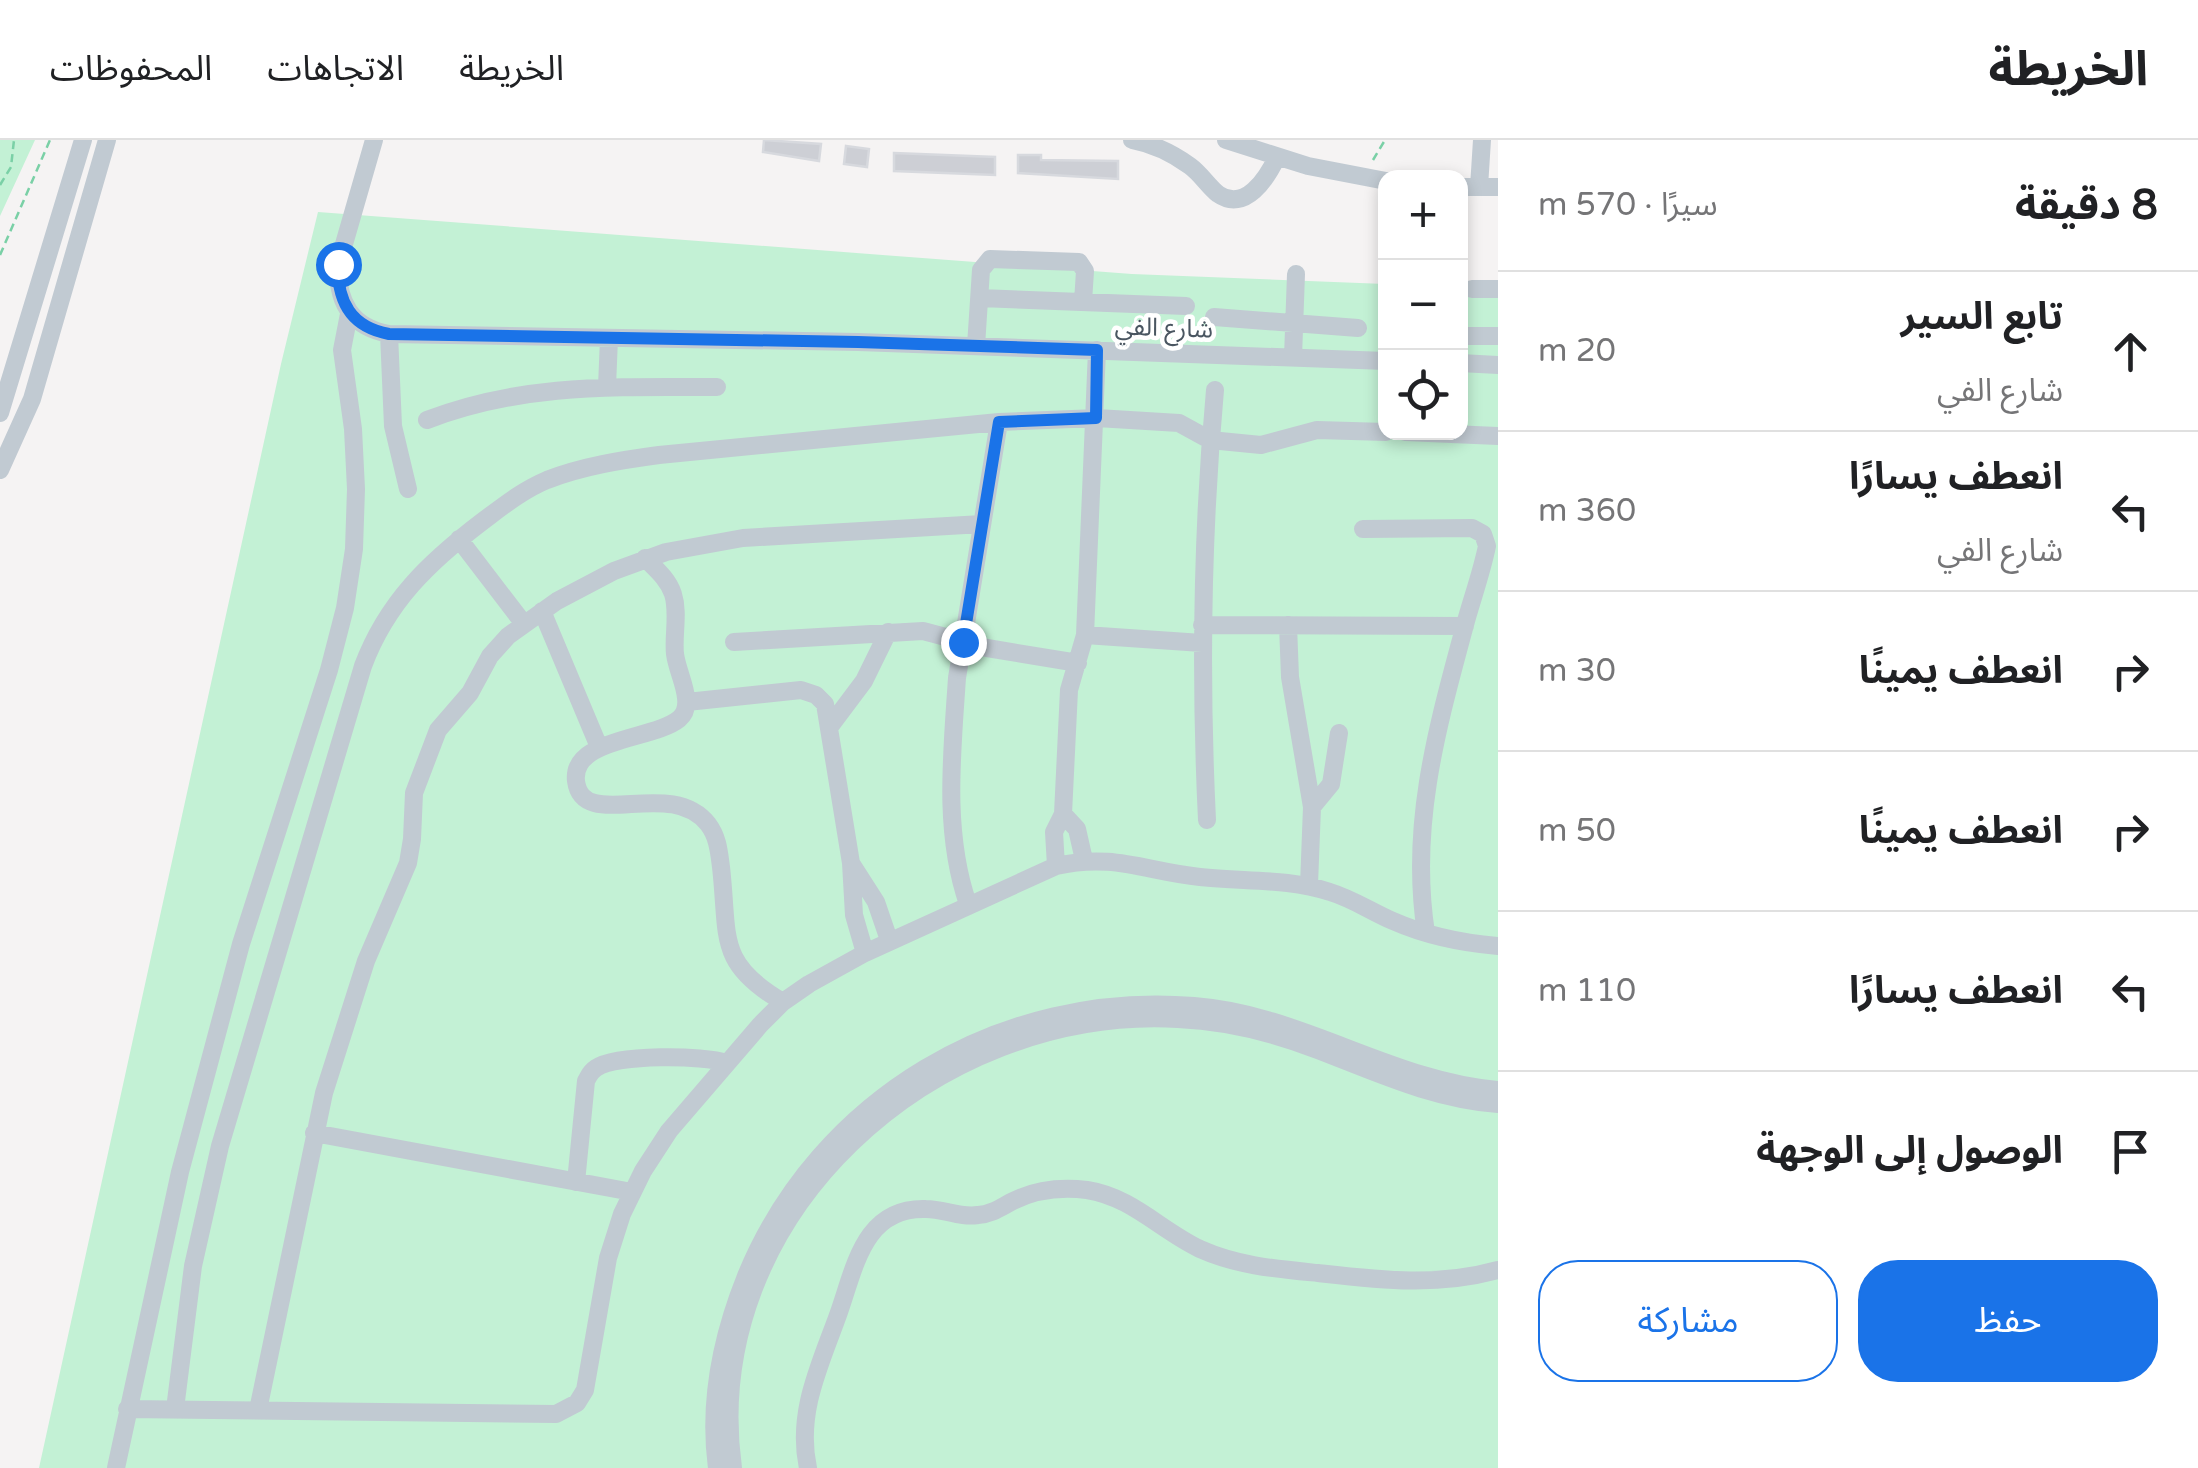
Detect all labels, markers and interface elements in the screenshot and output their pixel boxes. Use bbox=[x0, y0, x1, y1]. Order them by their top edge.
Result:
text: الخريطة bbox=[1989, 41, 2148, 99]
text: المحفوظات bbox=[50, 48, 212, 90]
text: الاتجاهات bbox=[267, 48, 404, 90]
text: الخريطة bbox=[459, 48, 564, 90]
map controls bbox=[1378, 170, 1468, 440]
button: + bbox=[1378, 170, 1468, 260]
text: 8 دقيقة bbox=[2015, 180, 2158, 231]
text: سيرًا · 570 m bbox=[1538, 186, 1718, 224]
route start bbox=[316, 242, 362, 288]
button: − bbox=[1378, 260, 1468, 350]
text: تابع السير bbox=[1901, 294, 2063, 340]
street label: شارع الفي bbox=[1114, 311, 1214, 349]
icon: ahead bbox=[2103, 324, 2158, 379]
text: 20 m bbox=[1538, 332, 1616, 370]
button: locate bbox=[1378, 350, 1468, 440]
text: شارع الفي bbox=[1937, 372, 2063, 410]
text: انعطف يسارًا bbox=[1849, 454, 2063, 500]
icon: left bbox=[2103, 484, 2158, 539]
text: 360 m bbox=[1538, 492, 1636, 530]
text: شارع الفي bbox=[1937, 532, 2063, 570]
route end bbox=[941, 620, 987, 666]
icon: right bbox=[2103, 644, 2158, 699]
text: انعطف يمينًا bbox=[1859, 648, 2063, 694]
text: 30 m bbox=[1538, 652, 1616, 690]
icon: right bbox=[2103, 804, 2158, 859]
text: انعطف يمينًا bbox=[1859, 808, 2063, 854]
text: 50 m bbox=[1538, 812, 1616, 850]
icon: left bbox=[2103, 964, 2158, 1019]
text: انعطف يسارًا bbox=[1849, 968, 2063, 1014]
text: 110 m bbox=[1538, 972, 1636, 1010]
icon: arrive bbox=[2103, 1124, 2158, 1179]
text: الوصول إلى الوجهة bbox=[1756, 1128, 2063, 1174]
button: مشاركة bbox=[1538, 1260, 1838, 1382]
button: حفظ bbox=[1858, 1260, 2158, 1382]

